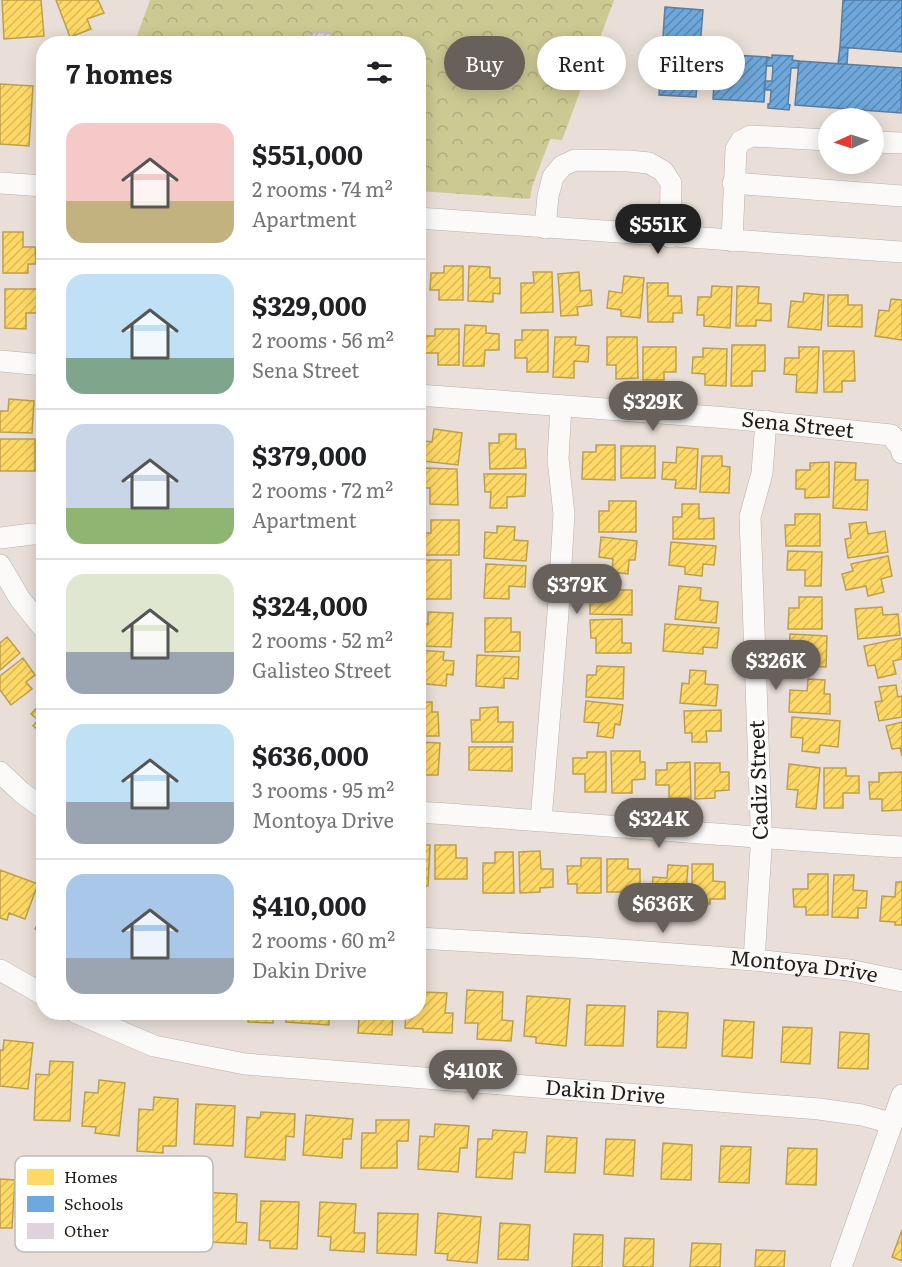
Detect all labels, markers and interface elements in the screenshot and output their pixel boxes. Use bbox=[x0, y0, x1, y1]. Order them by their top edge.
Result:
chip: Buy bbox=[444, 36, 525, 90]
chip: Rent bbox=[537, 36, 626, 90]
chip: Filters bbox=[638, 36, 745, 90]
text: 7 homes bbox=[66, 53, 172, 92]
icon: filters bbox=[363, 56, 396, 89]
north arrow bbox=[818, 108, 884, 174]
map controls bbox=[818, 108, 884, 174]
text: $551,000 bbox=[252, 134, 363, 173]
icon: home bbox=[114, 147, 186, 219]
text: 2 rooms · 74 m² bbox=[252, 173, 393, 203]
text: Apartment bbox=[252, 203, 357, 233]
pin: $551K bbox=[616, 204, 700, 255]
text: $551K bbox=[629, 208, 687, 238]
text: $329,000 bbox=[252, 285, 367, 324]
icon: home bbox=[114, 298, 186, 370]
text: 2 rooms · 56 m² bbox=[252, 324, 394, 354]
text: Sena Street bbox=[252, 354, 359, 384]
pin: $329K bbox=[611, 381, 695, 432]
text: $329K bbox=[623, 385, 683, 415]
street label: Sena Street bbox=[740, 402, 856, 444]
text: $379,000 bbox=[252, 435, 367, 474]
icon: home bbox=[114, 448, 186, 520]
text: 2 rooms · 72 m² bbox=[252, 474, 393, 504]
text: Apartment bbox=[252, 504, 357, 534]
pin: $379K bbox=[535, 564, 619, 615]
text: $379K bbox=[547, 568, 607, 598]
text: $324,000 bbox=[252, 585, 368, 624]
icon: home bbox=[114, 598, 186, 670]
text: 2 rooms · 52 m² bbox=[252, 624, 393, 654]
pin: $326K bbox=[734, 640, 818, 691]
text: $326K bbox=[746, 644, 806, 674]
text: Galisteo Street bbox=[252, 654, 391, 684]
street label: Cadiz Street bbox=[739, 719, 774, 841]
text: $636,000 bbox=[252, 735, 369, 774]
icon: home bbox=[114, 748, 186, 820]
text: 3 rooms · 95 m² bbox=[252, 774, 394, 804]
pin: $324K bbox=[617, 798, 701, 849]
text: $324K bbox=[628, 802, 690, 832]
text: Montoya Drive bbox=[252, 804, 394, 834]
pin: $636K bbox=[621, 883, 705, 934]
text: $410,000 bbox=[252, 885, 366, 924]
text: $636K bbox=[632, 887, 694, 917]
icon: home bbox=[114, 898, 186, 970]
text: 2 rooms · 60 m² bbox=[252, 924, 395, 954]
street label: Montoya Drive bbox=[729, 940, 881, 989]
text: Dakin Drive bbox=[252, 954, 367, 984]
pin: $410K bbox=[431, 1050, 515, 1101]
text: $410K bbox=[443, 1054, 503, 1084]
street label: Dakin Drive bbox=[544, 1070, 667, 1110]
legend bbox=[15, 1156, 213, 1252]
text: Homes bbox=[64, 1164, 117, 1188]
text: Schools bbox=[64, 1191, 123, 1215]
text: Other bbox=[64, 1218, 109, 1242]

